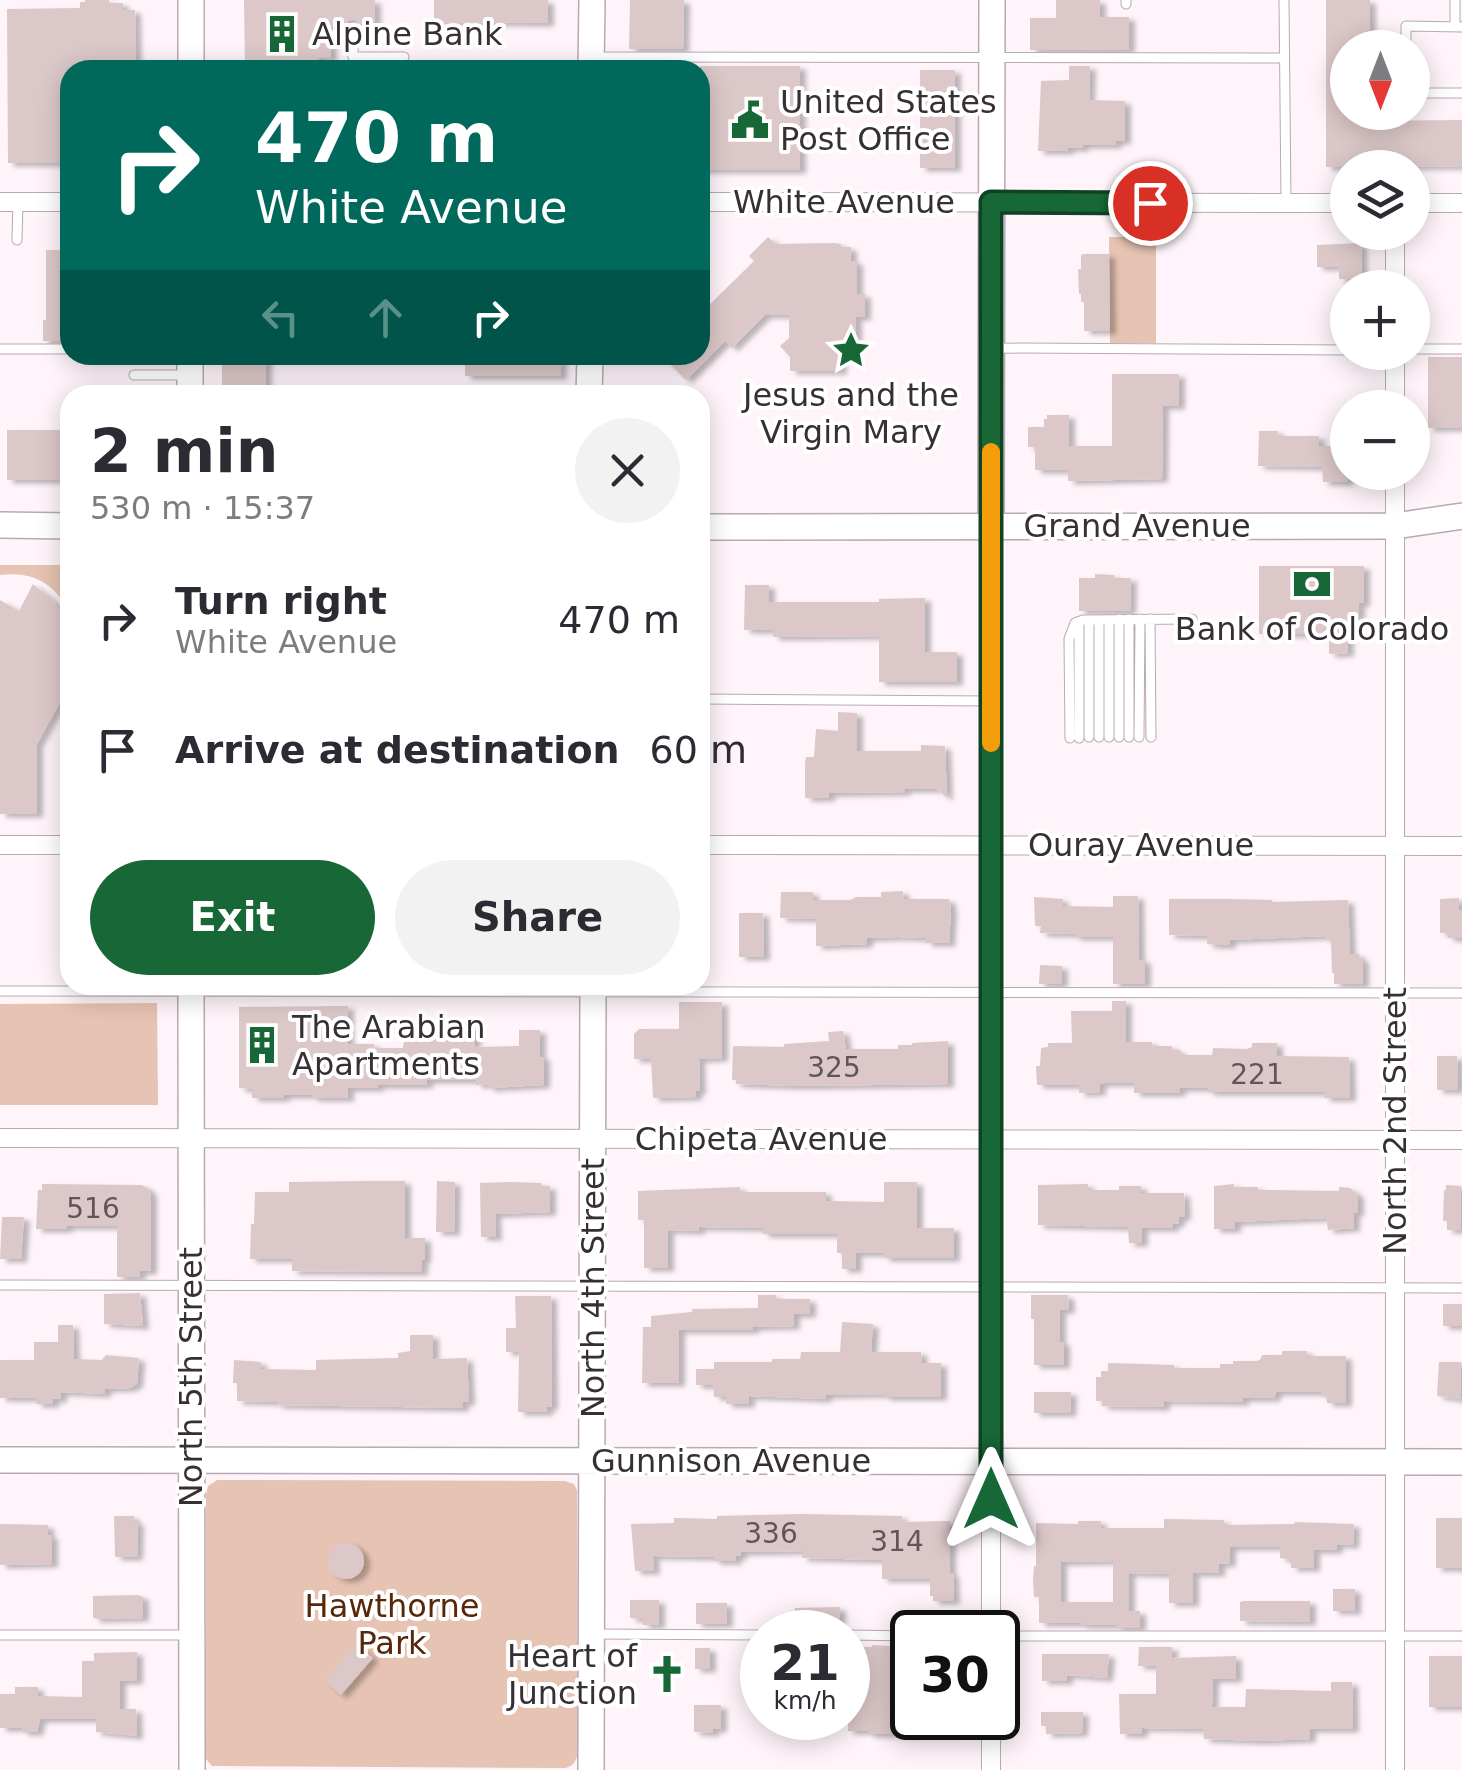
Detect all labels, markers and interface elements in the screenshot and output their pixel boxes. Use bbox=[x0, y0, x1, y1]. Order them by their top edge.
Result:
building icon: Alpine Bank bbox=[261, 13, 303, 55]
place label: Alpine Bank bbox=[312, 15, 503, 53]
north arrow bbox=[1330, 30, 1430, 130]
map controls bbox=[1330, 30, 1430, 490]
place label: United States Post Office bbox=[780, 83, 997, 158]
text: 470 m bbox=[255, 97, 498, 179]
public building icon: United States Post Office bbox=[729, 99, 771, 141]
icon: right bbox=[90, 100, 220, 230]
button: layers bbox=[1330, 150, 1430, 250]
pin bbox=[1108, 161, 1193, 246]
icon: arrive bbox=[1123, 176, 1178, 231]
text: White Avenue bbox=[255, 181, 567, 234]
street label: White Avenue bbox=[733, 183, 955, 221]
button: + bbox=[1330, 270, 1430, 370]
icon: left bbox=[253, 290, 308, 345]
icon: ahead bbox=[358, 290, 413, 345]
icon: right bbox=[463, 290, 518, 345]
place icon: Jesus and the Virgin Mary bbox=[830, 329, 872, 371]
place label: Jesus and the Virgin Mary bbox=[741, 376, 959, 451]
button: − bbox=[1330, 390, 1430, 490]
text: 2 min bbox=[90, 416, 278, 486]
button: close bbox=[575, 418, 680, 523]
text: 530 m · 15:37 bbox=[90, 489, 315, 527]
street label: Grand Avenue bbox=[1023, 507, 1251, 545]
bank icon: Bank of Colorado bbox=[1291, 563, 1333, 605]
text: Turn right bbox=[175, 579, 387, 623]
icon: right bbox=[90, 593, 145, 648]
text: 470 m bbox=[558, 598, 680, 642]
place label: Bank of Colorado bbox=[1175, 610, 1449, 648]
text: White Avenue bbox=[175, 623, 397, 661]
icon: arrive bbox=[90, 723, 145, 778]
text: Arrive at destination bbox=[175, 728, 620, 772]
text: 60 m bbox=[650, 728, 747, 772]
street label: Ouray Avenue bbox=[1028, 826, 1254, 864]
button: Exit bbox=[90, 860, 375, 975]
button: Share bbox=[395, 860, 680, 975]
street label: North 2nd Street bbox=[1376, 987, 1414, 1255]
place label: The Arabian Apartments bbox=[291, 1008, 485, 1083]
building icon: The Arabian Apartments bbox=[241, 1024, 283, 1066]
house number: 325 bbox=[807, 1051, 861, 1084]
house number: 221 bbox=[1230, 1058, 1284, 1091]
street label: Chipeta Avenue bbox=[635, 1120, 887, 1158]
street label: North 4th Street bbox=[574, 1158, 612, 1418]
house number: 516 bbox=[66, 1192, 120, 1225]
street label: North 5th Street bbox=[172, 1247, 210, 1507]
street label: Gunnison Avenue bbox=[591, 1442, 871, 1480]
position arrow bbox=[939, 1447, 1043, 1551]
house number: 336 bbox=[744, 1517, 798, 1550]
house number: 314 bbox=[870, 1525, 924, 1558]
park label: Hawthorne Park bbox=[305, 1587, 479, 1662]
speed limit sign: 30 bbox=[890, 1610, 1020, 1740]
text: 21 bbox=[770, 1634, 840, 1692]
place label: Heart of Junction bbox=[506, 1637, 638, 1712]
church icon: Heart of Junction bbox=[646, 1653, 688, 1695]
text: km/h bbox=[773, 1686, 837, 1715]

